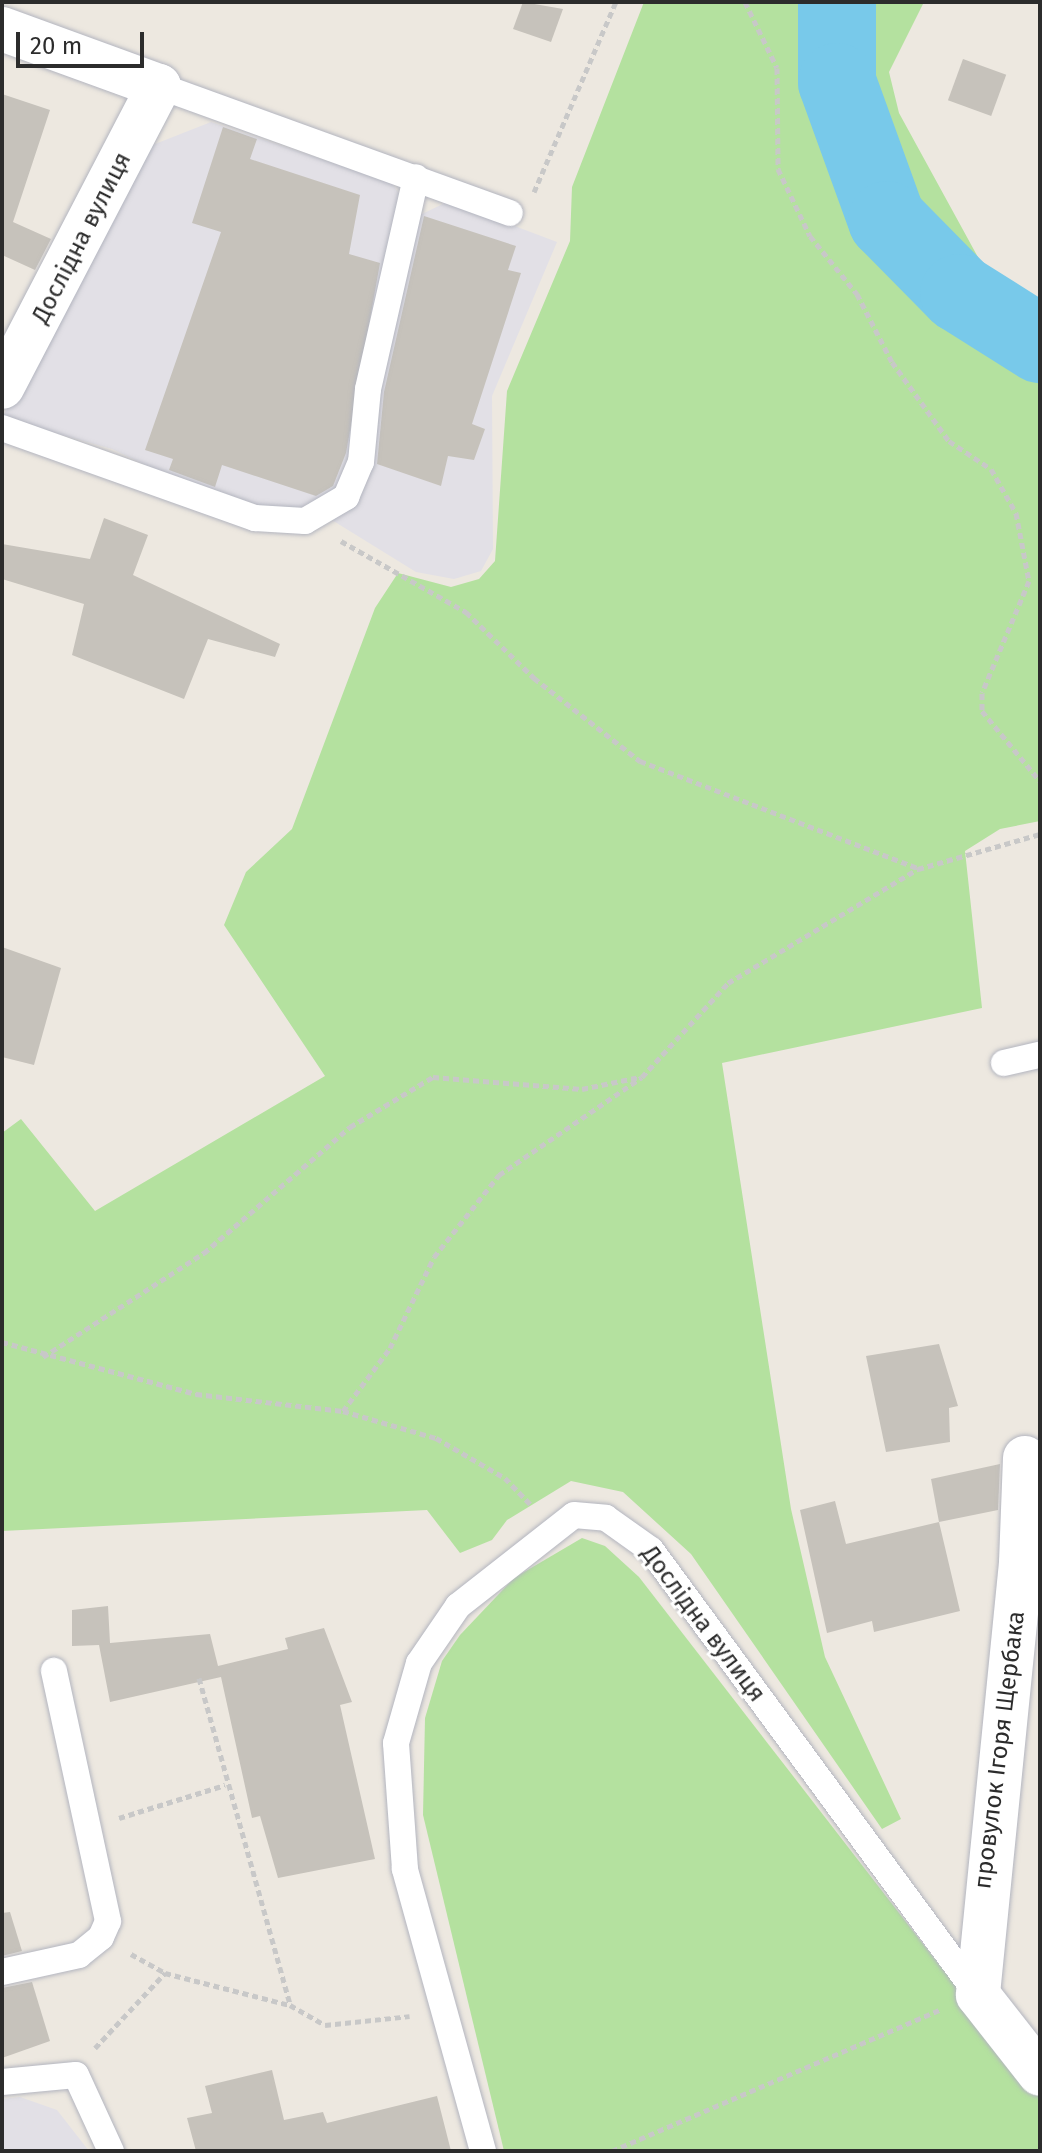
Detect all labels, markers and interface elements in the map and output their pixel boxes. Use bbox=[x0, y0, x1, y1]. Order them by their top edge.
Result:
scale bar bbox=[20, 16, 148, 66]
text: 20 m bbox=[30, 32, 82, 60]
street label: Дослідна вулиця bbox=[26, 148, 138, 328]
street label: Дослідна вулиця bbox=[635, 1540, 771, 1708]
street label: провулок Ігоря Щербака bbox=[969, 1609, 1031, 1891]

